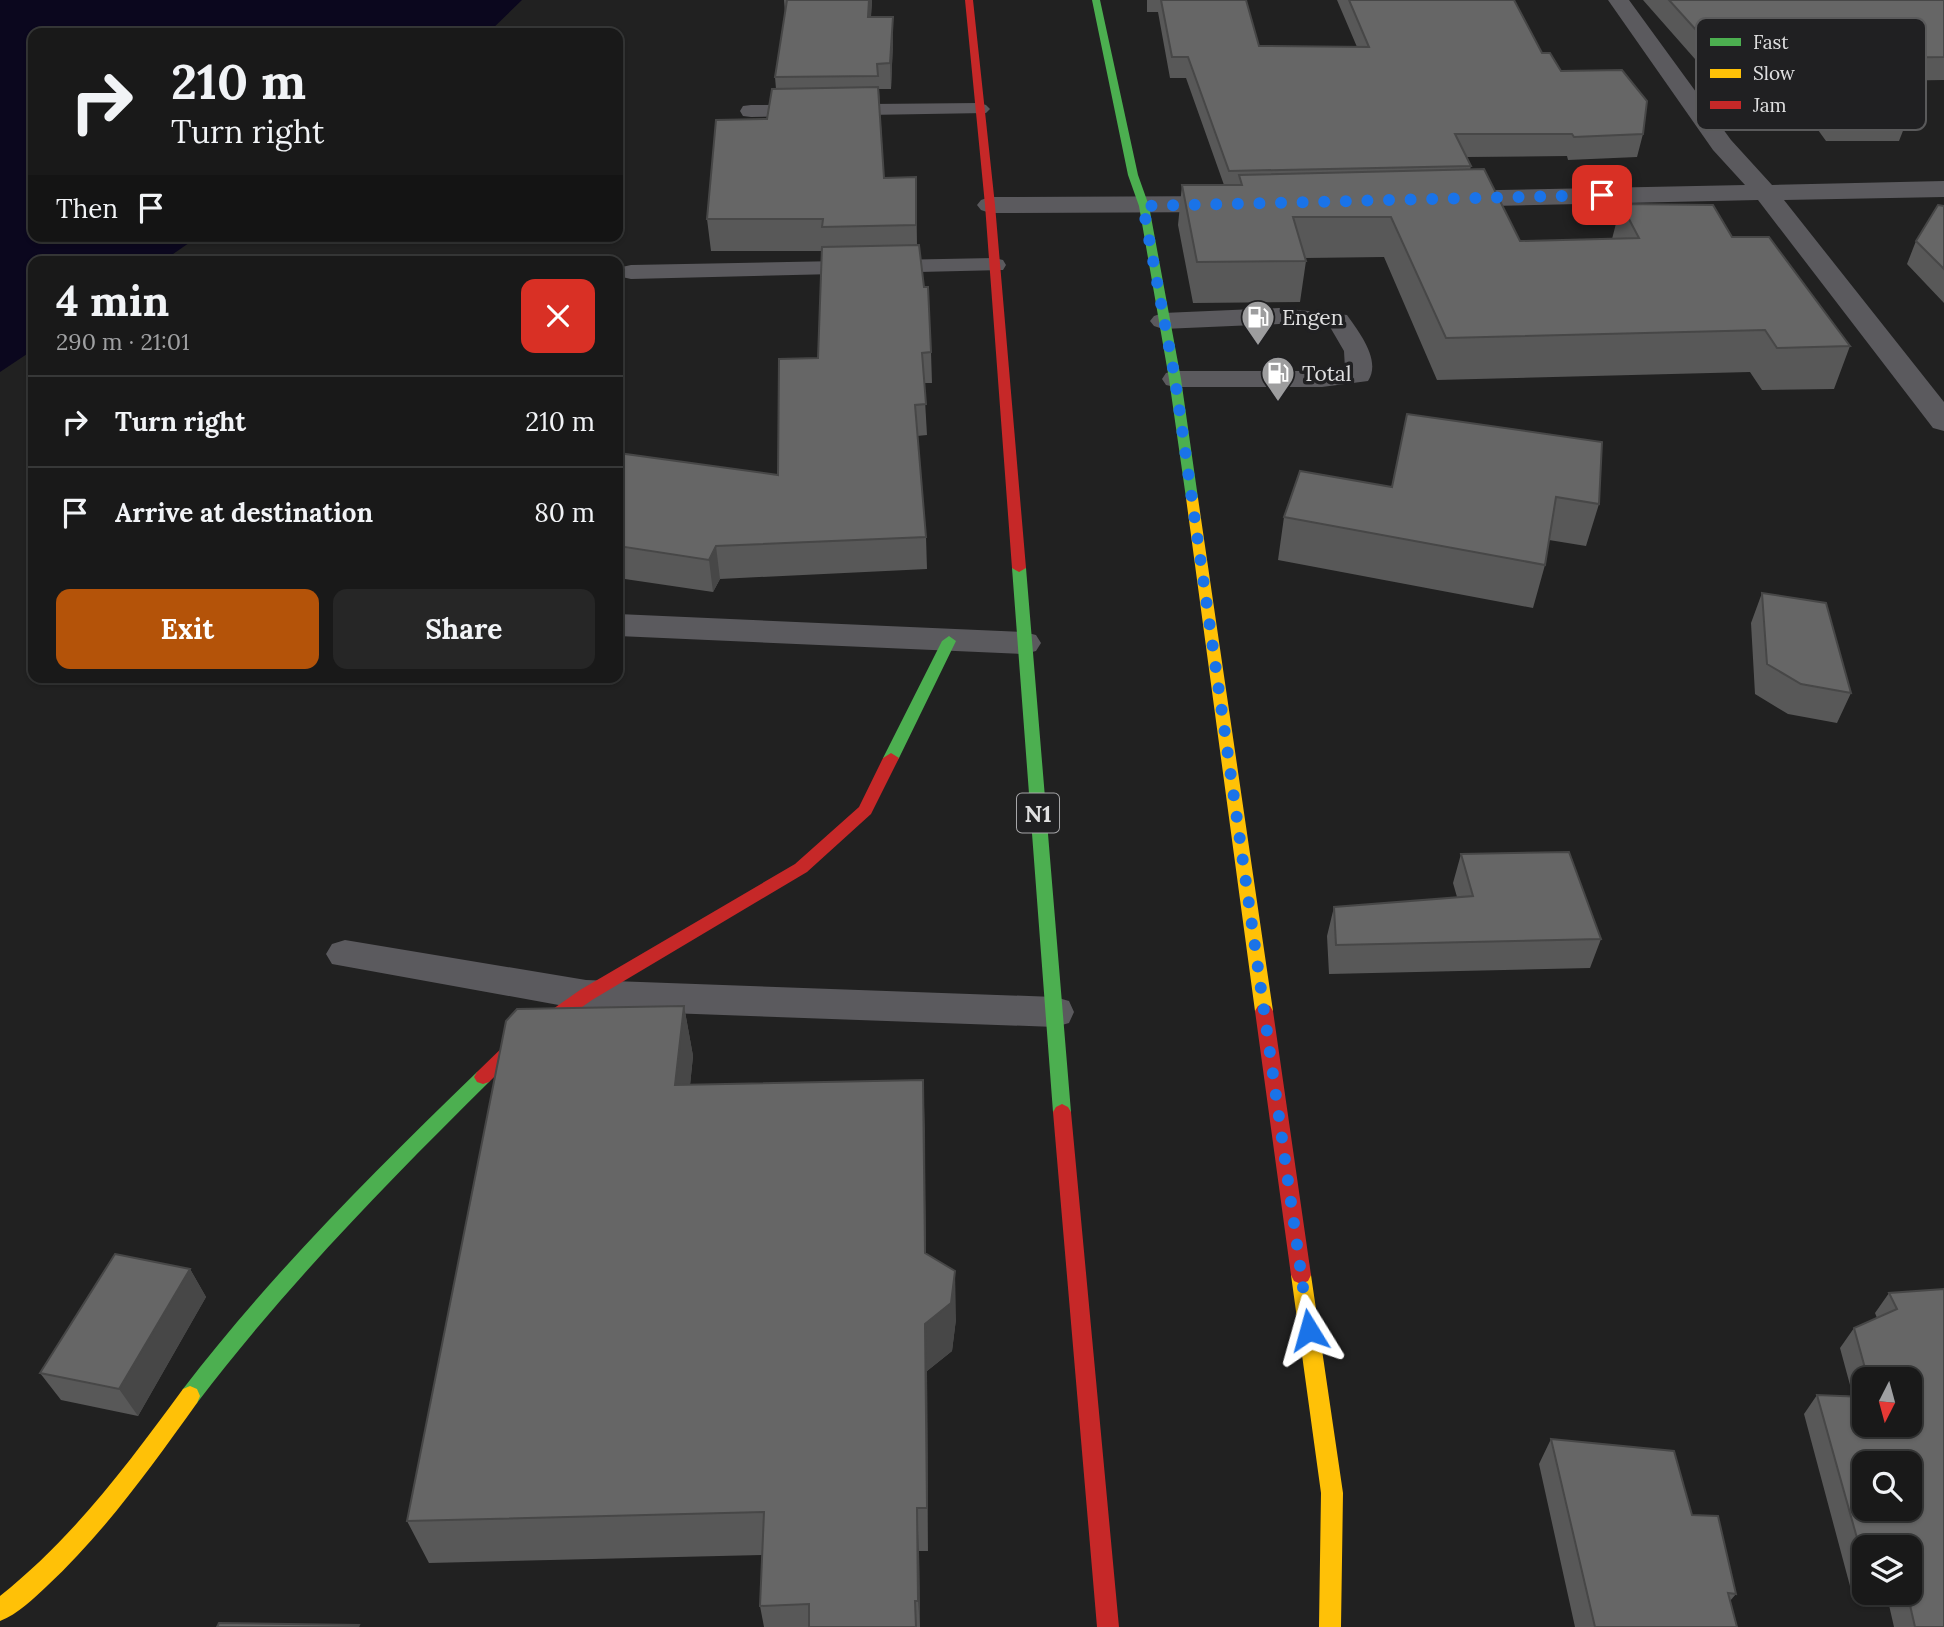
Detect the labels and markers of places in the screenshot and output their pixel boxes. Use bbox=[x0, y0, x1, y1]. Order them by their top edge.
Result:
pin bbox=[1572, 165, 1632, 225]
fuel station icon: Engen bbox=[1239, 298, 1277, 347]
place label: Engen bbox=[1282, 304, 1344, 331]
fuel station icon: Total bbox=[1259, 354, 1297, 403]
place label: Total bbox=[1302, 360, 1351, 387]

